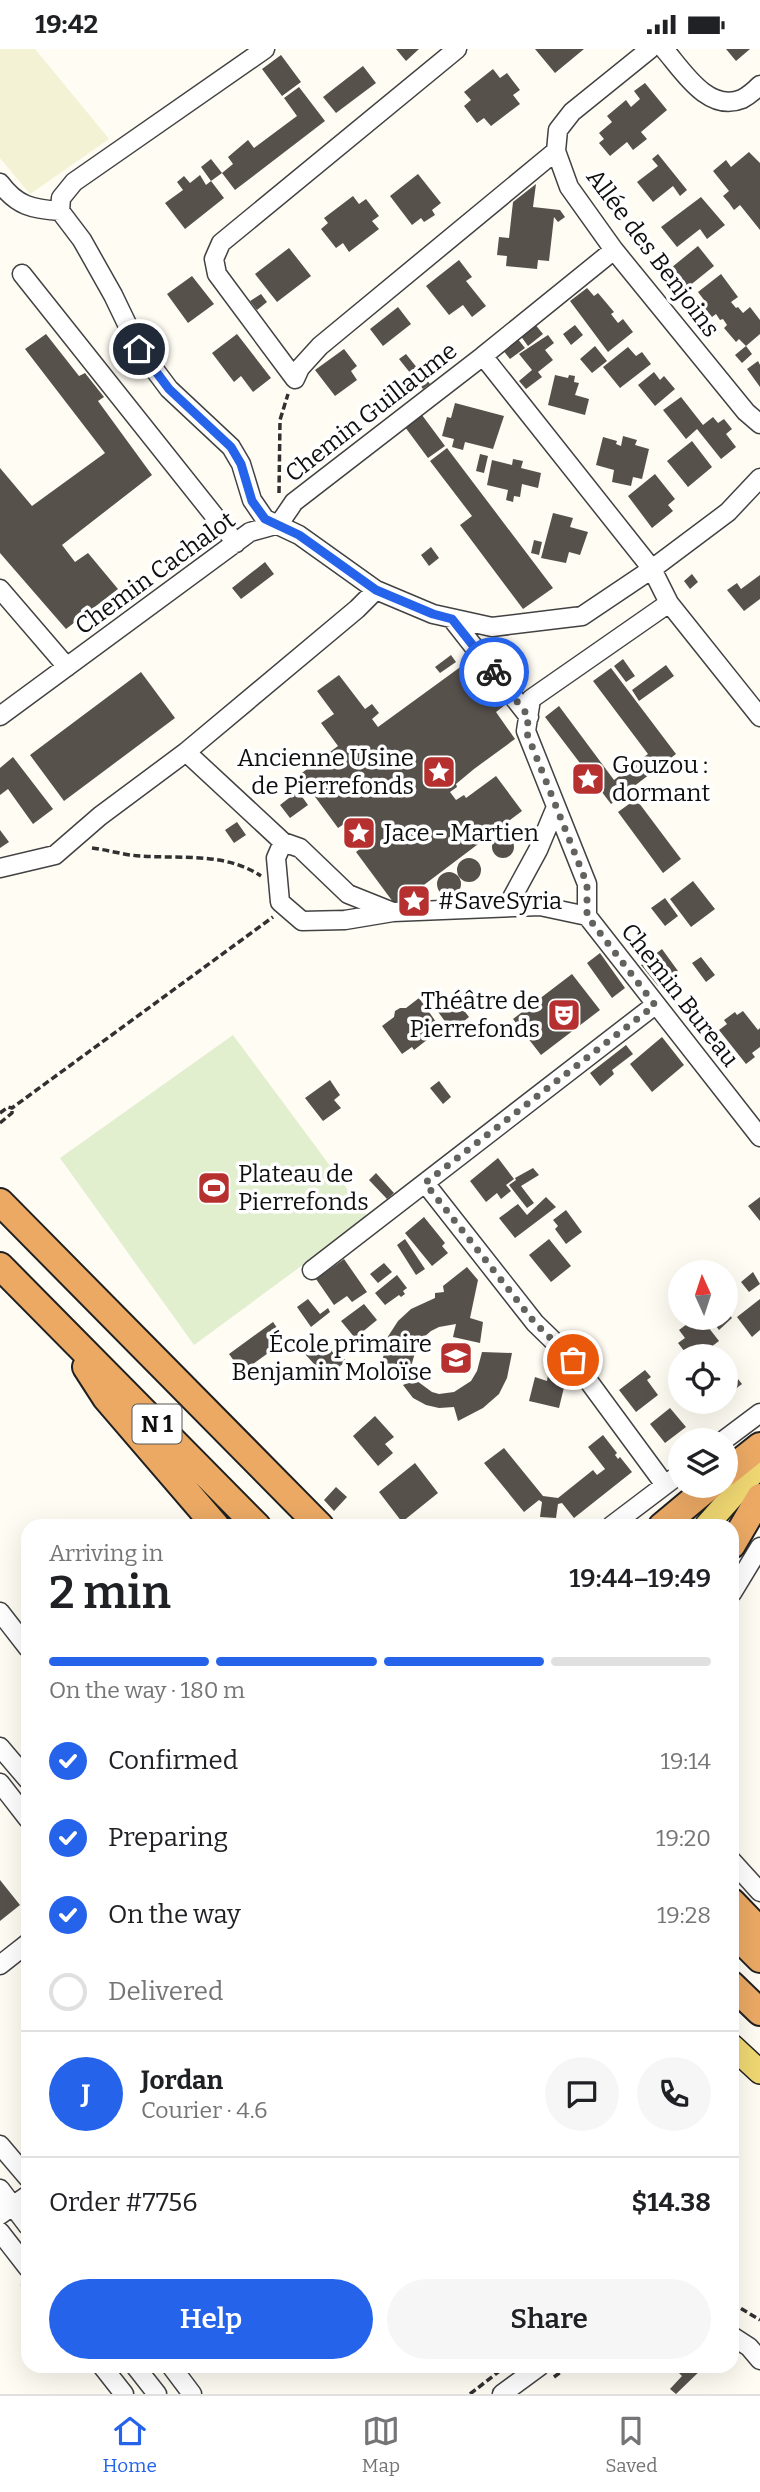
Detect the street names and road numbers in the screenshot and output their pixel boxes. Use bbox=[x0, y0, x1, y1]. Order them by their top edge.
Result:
street label: Allée des Benjoins bbox=[581, 164, 725, 342]
street label: Chemin Guillaume bbox=[280, 336, 462, 488]
street label: Chemin Cachalot bbox=[70, 506, 240, 640]
street label: Chemin Bureau bbox=[615, 918, 745, 1072]
road number: N 1 bbox=[132, 1405, 182, 1443]

